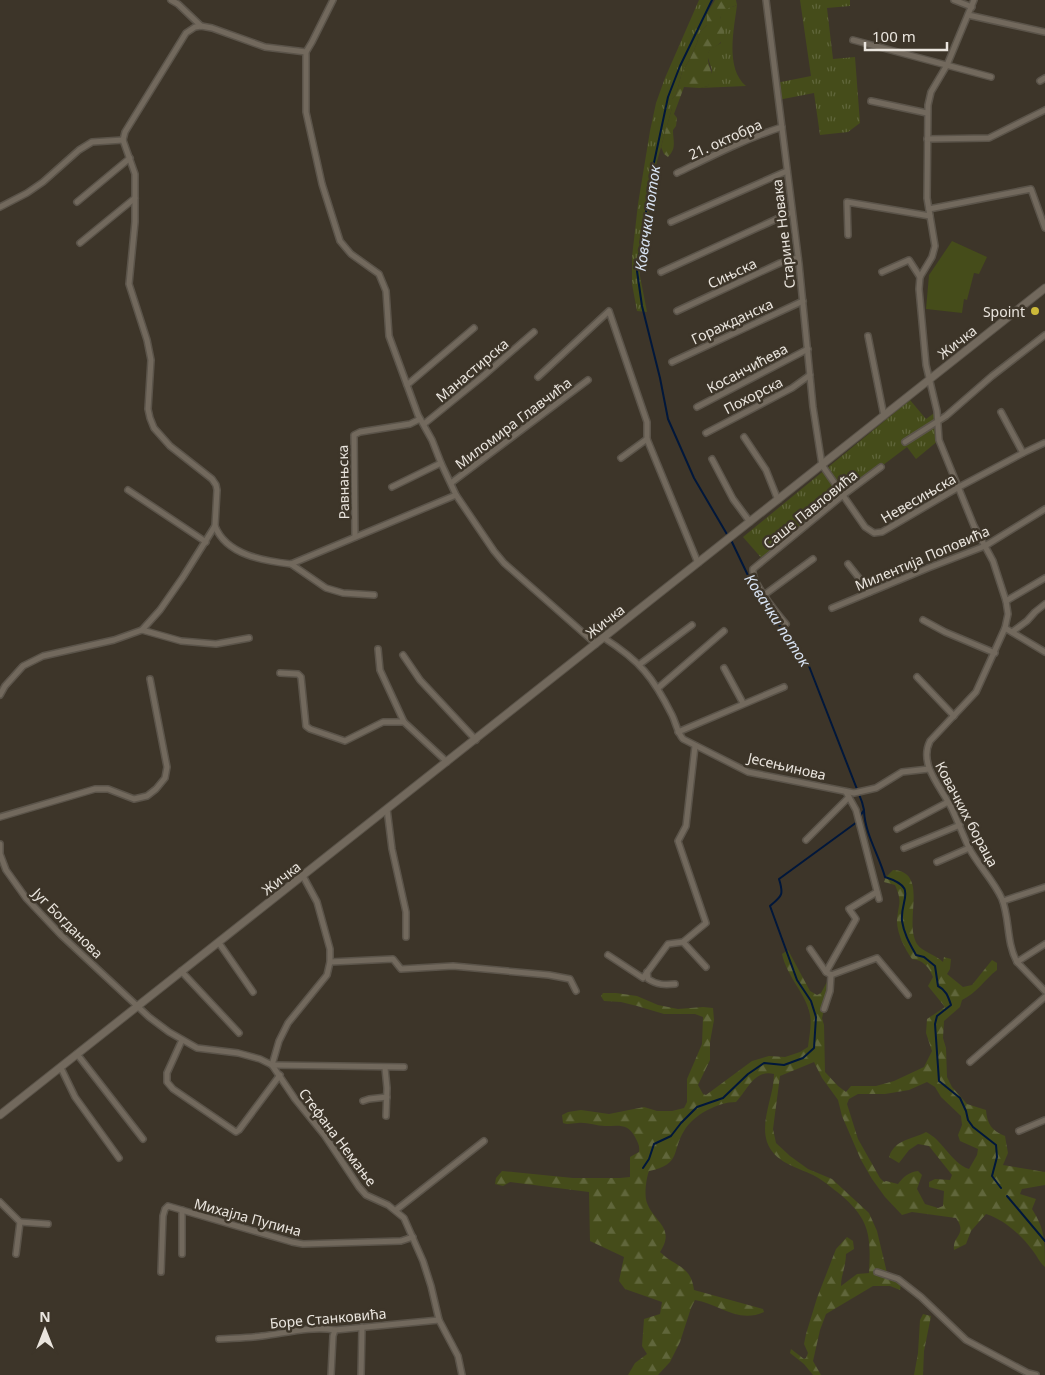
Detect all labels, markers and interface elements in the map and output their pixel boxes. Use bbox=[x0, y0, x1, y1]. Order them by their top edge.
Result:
scale bar bbox=[865, 20, 948, 52]
text: 100 m bbox=[872, 26, 916, 46]
street label: 21. октобра bbox=[685, 114, 765, 164]
water label: Ковачки поток bbox=[630, 162, 665, 272]
street label: Старине Новака bbox=[767, 178, 799, 290]
street label: Сињска bbox=[704, 253, 760, 293]
street label: Горажданска bbox=[688, 294, 776, 348]
place label: Spoint bbox=[983, 302, 1025, 321]
marker: Spoint bbox=[1029, 305, 1041, 317]
street label: Жичка bbox=[934, 321, 980, 363]
street label: Манастирска bbox=[432, 334, 512, 406]
street label: Косанчићева bbox=[703, 339, 791, 397]
street label: Похорска bbox=[720, 372, 786, 418]
street label: Миломира Главчића bbox=[451, 373, 575, 473]
street label: Равнањска bbox=[333, 445, 353, 519]
street label: Саше Павловића bbox=[759, 465, 861, 553]
street label: Невесињска bbox=[877, 469, 959, 527]
street label: Милентија Поповића bbox=[852, 521, 992, 595]
water label: Ковачки поток bbox=[741, 570, 816, 671]
street label: Жичка bbox=[582, 600, 628, 642]
street label: Јесењинова bbox=[744, 747, 828, 784]
street label: Ковачких бораца bbox=[931, 758, 1003, 870]
street label: Жичка bbox=[258, 857, 304, 899]
street label: Југ Богданова bbox=[27, 882, 107, 962]
street label: Стефана Немање bbox=[295, 1084, 381, 1190]
street label: Михајла Пупина bbox=[192, 1194, 304, 1240]
street label: Боре Станковића bbox=[269, 1303, 387, 1333]
north arrow bbox=[20, 1305, 70, 1355]
text: N bbox=[39, 1307, 51, 1326]

